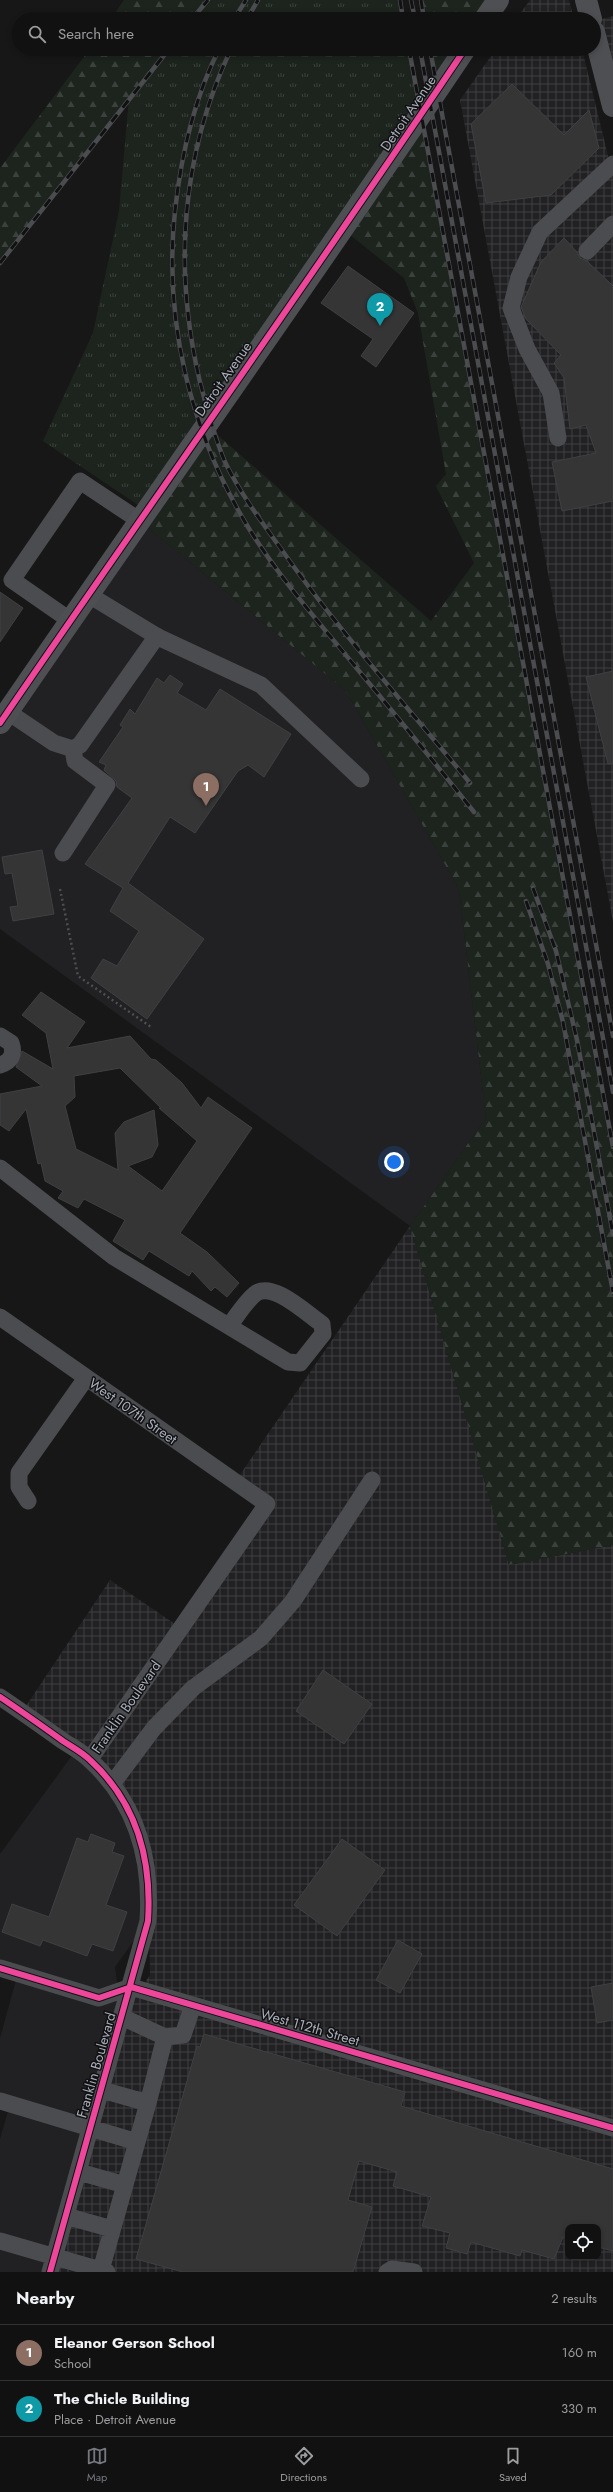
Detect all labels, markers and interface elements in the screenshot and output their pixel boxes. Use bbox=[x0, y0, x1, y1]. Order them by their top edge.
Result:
search box bbox=[12, 12, 601, 56]
icon: search bbox=[26, 23, 48, 45]
text: Search here bbox=[58, 23, 134, 45]
street label: Detroit Avenue bbox=[375, 71, 441, 155]
pin: 2 bbox=[367, 293, 393, 326]
street label: Detroit Avenue bbox=[190, 338, 256, 420]
pin: 1 bbox=[193, 773, 219, 806]
your location bbox=[384, 1152, 404, 1172]
street label: West 107th Street bbox=[85, 1373, 182, 1449]
street label: Franklin Boulevard bbox=[87, 1657, 165, 1757]
street label: West 112th Street bbox=[258, 2003, 362, 2051]
street label: Franklin Boulevard bbox=[71, 2010, 121, 2120]
map controls bbox=[565, 2224, 601, 2260]
button: locate bbox=[565, 2224, 601, 2260]
text: Nearby bbox=[16, 2286, 74, 2310]
text: 2 results bbox=[551, 2289, 597, 2308]
text: Eleanor Gerson School bbox=[54, 2332, 215, 2354]
text: 1 bbox=[26, 2343, 32, 2362]
text: 160 m bbox=[562, 2343, 597, 2362]
text: School bbox=[54, 2354, 91, 2373]
text: The Chicle Building bbox=[54, 2388, 190, 2410]
text: 2 bbox=[25, 2399, 33, 2418]
text: 330 m bbox=[561, 2399, 597, 2418]
text: Place · Detroit Avenue bbox=[54, 2410, 176, 2429]
tab: Map bbox=[86, 2445, 108, 2485]
tab: Directions bbox=[280, 2445, 327, 2485]
tab: Saved bbox=[499, 2445, 527, 2485]

